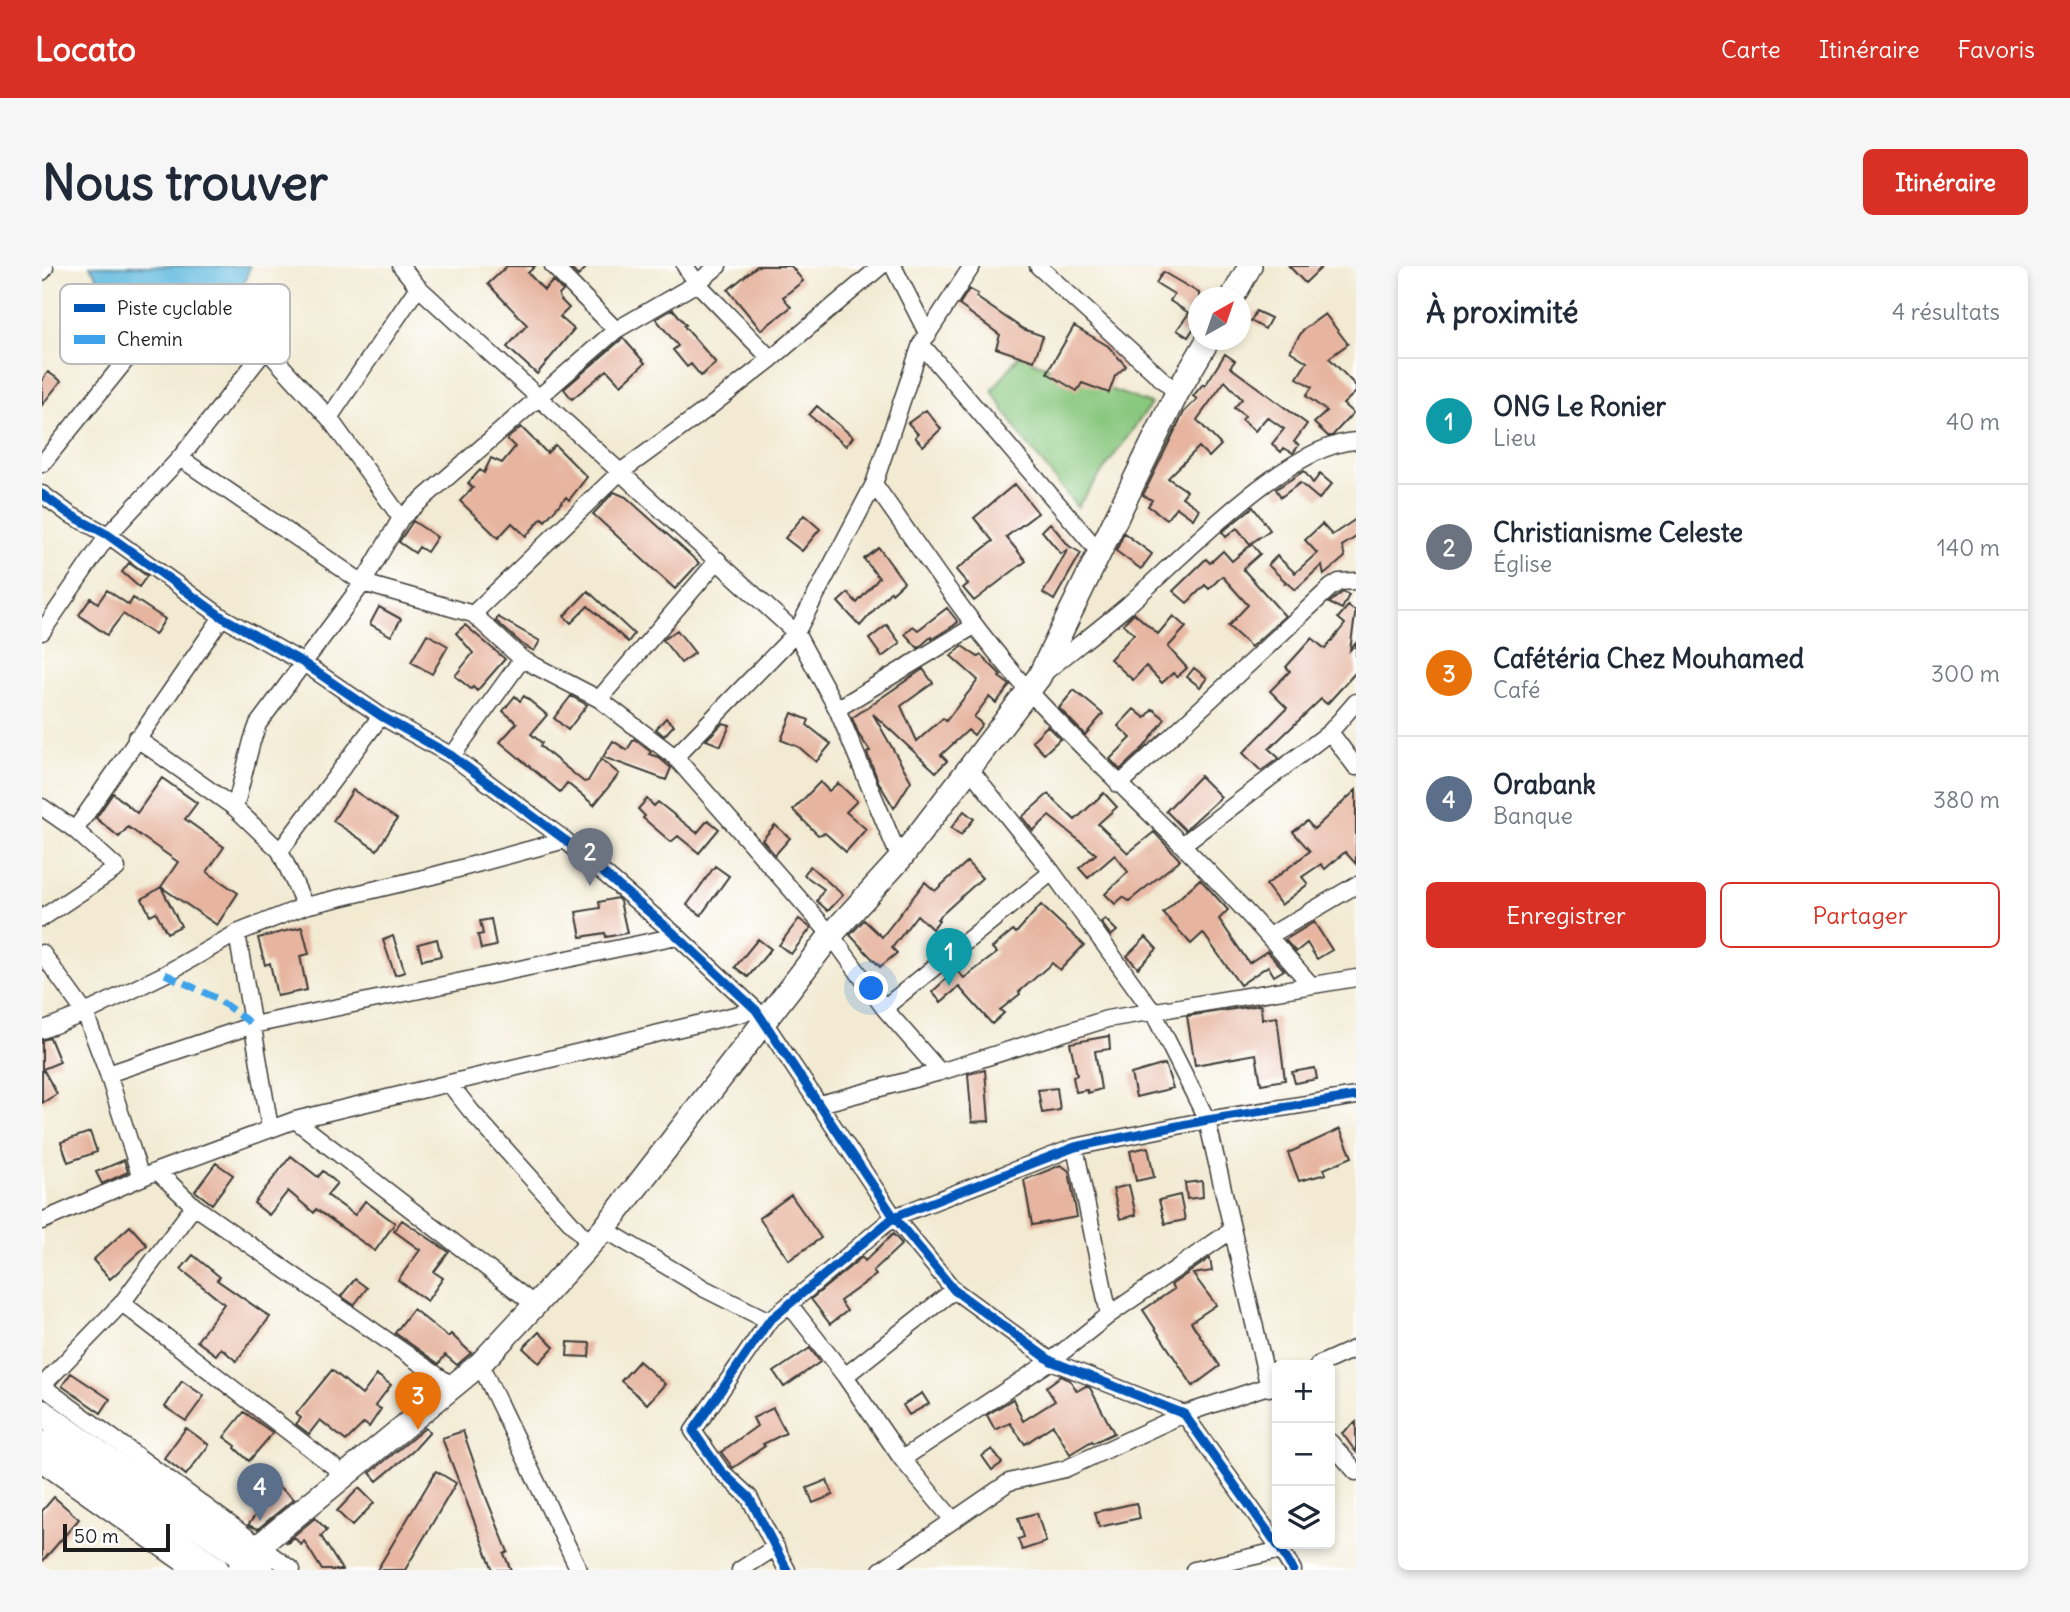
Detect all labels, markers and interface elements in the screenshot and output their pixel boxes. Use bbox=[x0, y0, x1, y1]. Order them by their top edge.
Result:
text: Locato bbox=[35, 28, 136, 70]
text: Carte bbox=[1721, 34, 1781, 64]
text: Itinéraire bbox=[1819, 34, 1920, 64]
text: Favoris bbox=[1958, 34, 2035, 64]
button: Itinéraire bbox=[1863, 149, 2028, 215]
text: Nous trouver bbox=[42, 152, 328, 213]
legend bbox=[60, 284, 290, 364]
north arrow bbox=[1188, 287, 1251, 350]
text: À proximité bbox=[1426, 293, 1578, 331]
text: Piste cyclable bbox=[117, 296, 233, 320]
text: 4 résultats bbox=[1892, 297, 2000, 326]
text: Chemin bbox=[117, 327, 183, 351]
text: ONG Le Ronier bbox=[1493, 390, 1666, 423]
text: 1 bbox=[1444, 407, 1454, 436]
text: 40 m bbox=[1946, 407, 2000, 436]
text: Lieu bbox=[1493, 423, 1537, 452]
text: Christianisme Celeste bbox=[1493, 516, 1743, 549]
text: 2 bbox=[1443, 533, 1455, 562]
text: 140 m bbox=[1937, 533, 2000, 562]
text: Église bbox=[1493, 549, 1552, 578]
text: Cafétéria Chez Mouhamed bbox=[1493, 642, 1804, 675]
text: 3 bbox=[1442, 659, 1456, 688]
text: 300 m bbox=[1931, 659, 2000, 688]
text: Café bbox=[1493, 675, 1540, 704]
text: Orabank bbox=[1493, 768, 1596, 801]
text: 4 bbox=[1442, 785, 1456, 814]
text: 380 m bbox=[1933, 785, 2000, 814]
text: Banque bbox=[1493, 801, 1573, 830]
pin: 2 bbox=[567, 828, 613, 886]
button: Enregistrer bbox=[1426, 882, 1706, 948]
button: Partager bbox=[1720, 882, 2000, 948]
pin: 1 bbox=[926, 928, 972, 986]
your location bbox=[854, 971, 888, 1005]
map controls bbox=[1272, 1360, 1335, 1549]
button: + bbox=[1272, 1360, 1335, 1423]
pin: 3 bbox=[395, 1372, 441, 1430]
button: − bbox=[1272, 1423, 1335, 1486]
pin: 4 bbox=[237, 1463, 283, 1521]
button: layers bbox=[1272, 1486, 1335, 1549]
scale bar bbox=[63, 1521, 170, 1553]
text: 50 m bbox=[74, 1524, 119, 1548]

